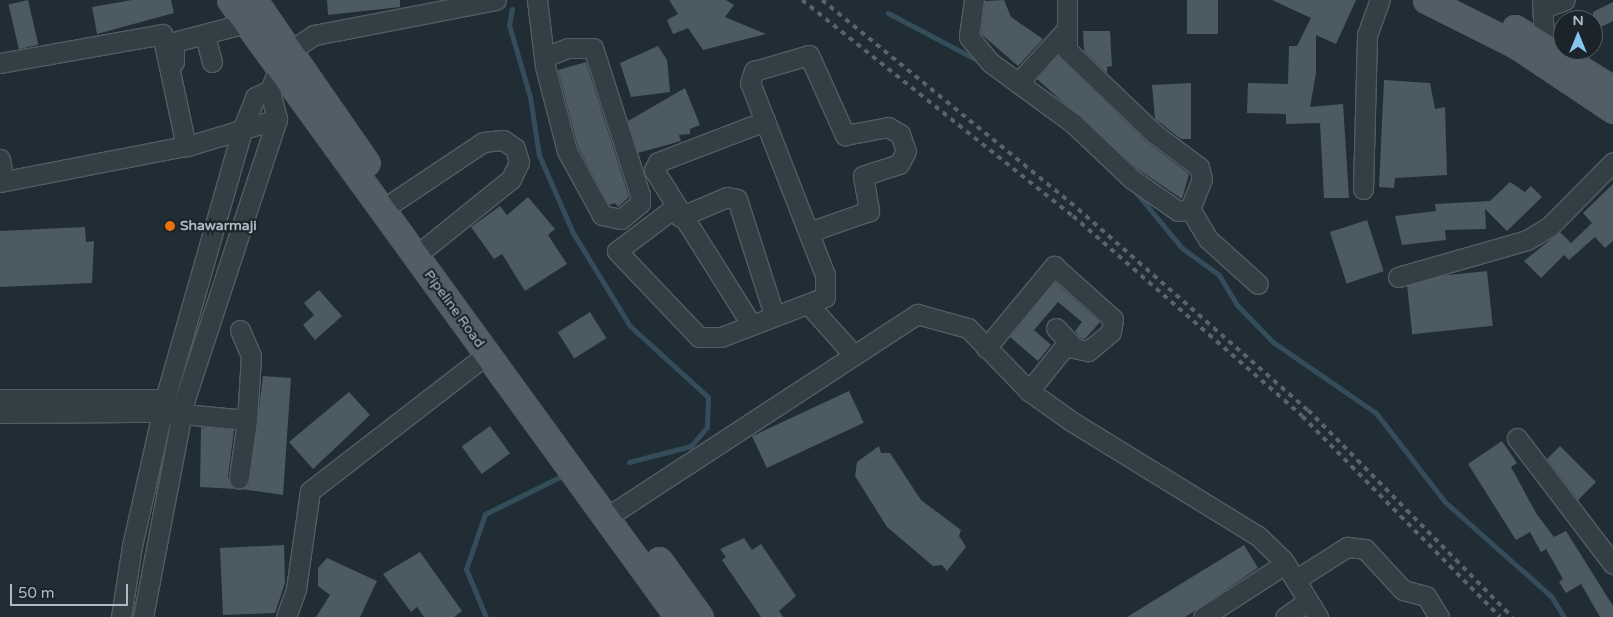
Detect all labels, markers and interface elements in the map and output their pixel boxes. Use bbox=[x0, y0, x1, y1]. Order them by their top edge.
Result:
north arrow bbox=[1553, 10, 1603, 60]
text: N bbox=[1572, 12, 1584, 29]
place label: Shawarmaji bbox=[180, 218, 257, 234]
marker: Shawarmaji bbox=[164, 220, 176, 232]
street label: Pipeline Road bbox=[420, 267, 488, 351]
scale bar bbox=[12, 574, 130, 606]
text: 50 m bbox=[18, 584, 55, 602]

